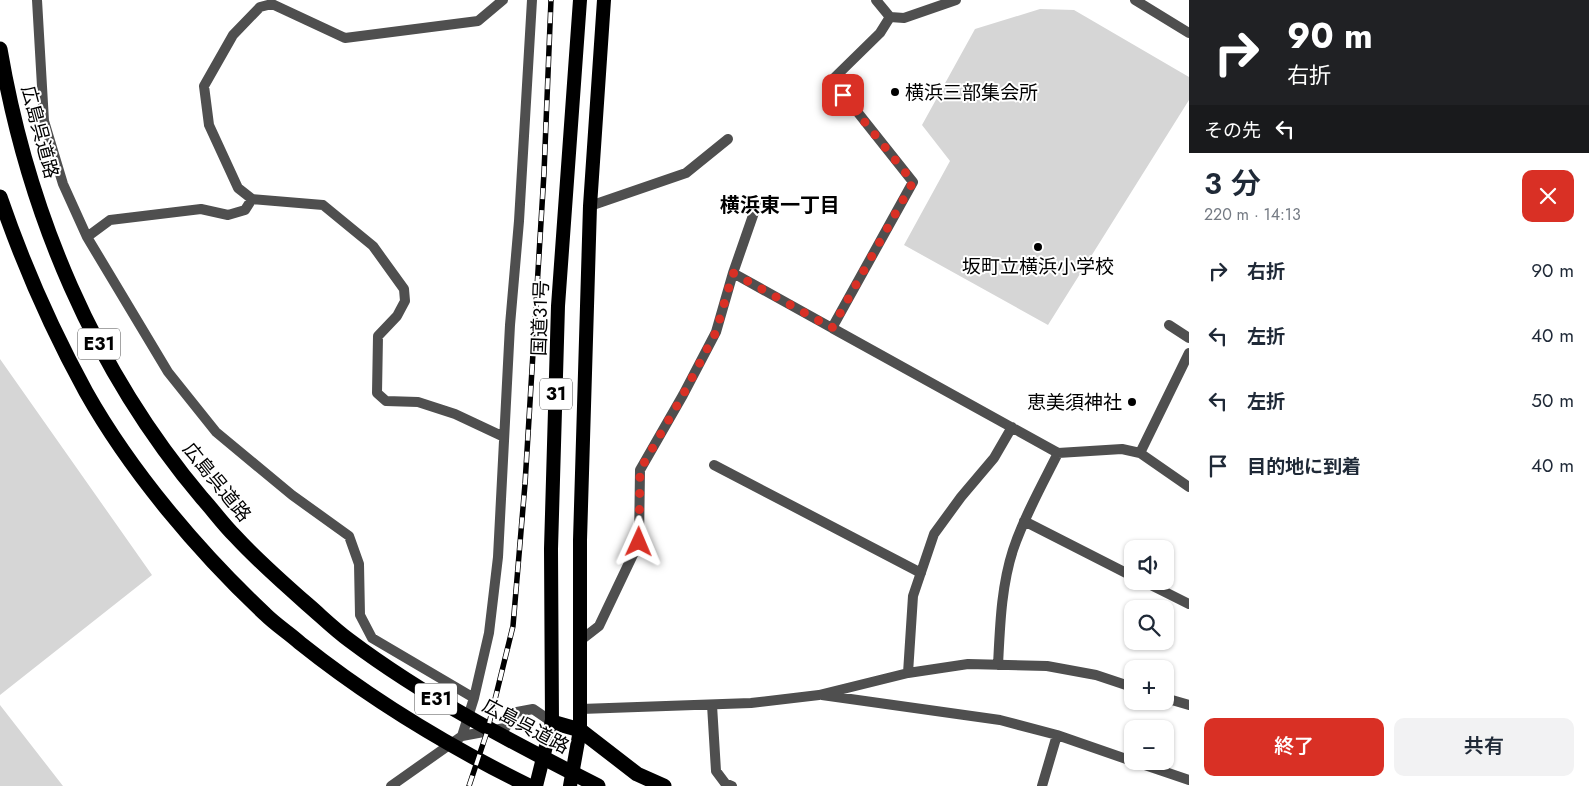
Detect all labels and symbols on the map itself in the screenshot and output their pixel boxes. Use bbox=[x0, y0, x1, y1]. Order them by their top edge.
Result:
pin bbox=[822, 74, 864, 116]
place label: 横浜三部集会所 bbox=[905, 79, 1038, 106]
street label: 広島呉道路 bbox=[15, 83, 65, 181]
marker: 横浜三部集会所 bbox=[889, 86, 901, 98]
district label: 横浜東一丁目 bbox=[720, 191, 840, 220]
marker: 坂町立横浜小学校 bbox=[1032, 241, 1044, 253]
place label: 坂町立横浜小学校 bbox=[962, 253, 1114, 280]
street label: 国道31号 bbox=[525, 280, 555, 356]
road number: E31 bbox=[78, 328, 120, 359]
road number: 31 bbox=[540, 378, 572, 409]
place label: 恵美須神社 bbox=[1027, 389, 1122, 416]
marker: 恵美須神社 bbox=[1126, 396, 1138, 408]
street label: 広島呉道路 bbox=[177, 437, 257, 527]
position arrow bbox=[612, 515, 664, 567]
road number: E31 bbox=[415, 684, 457, 714]
street label: 広島呉道路 bbox=[478, 692, 574, 760]

